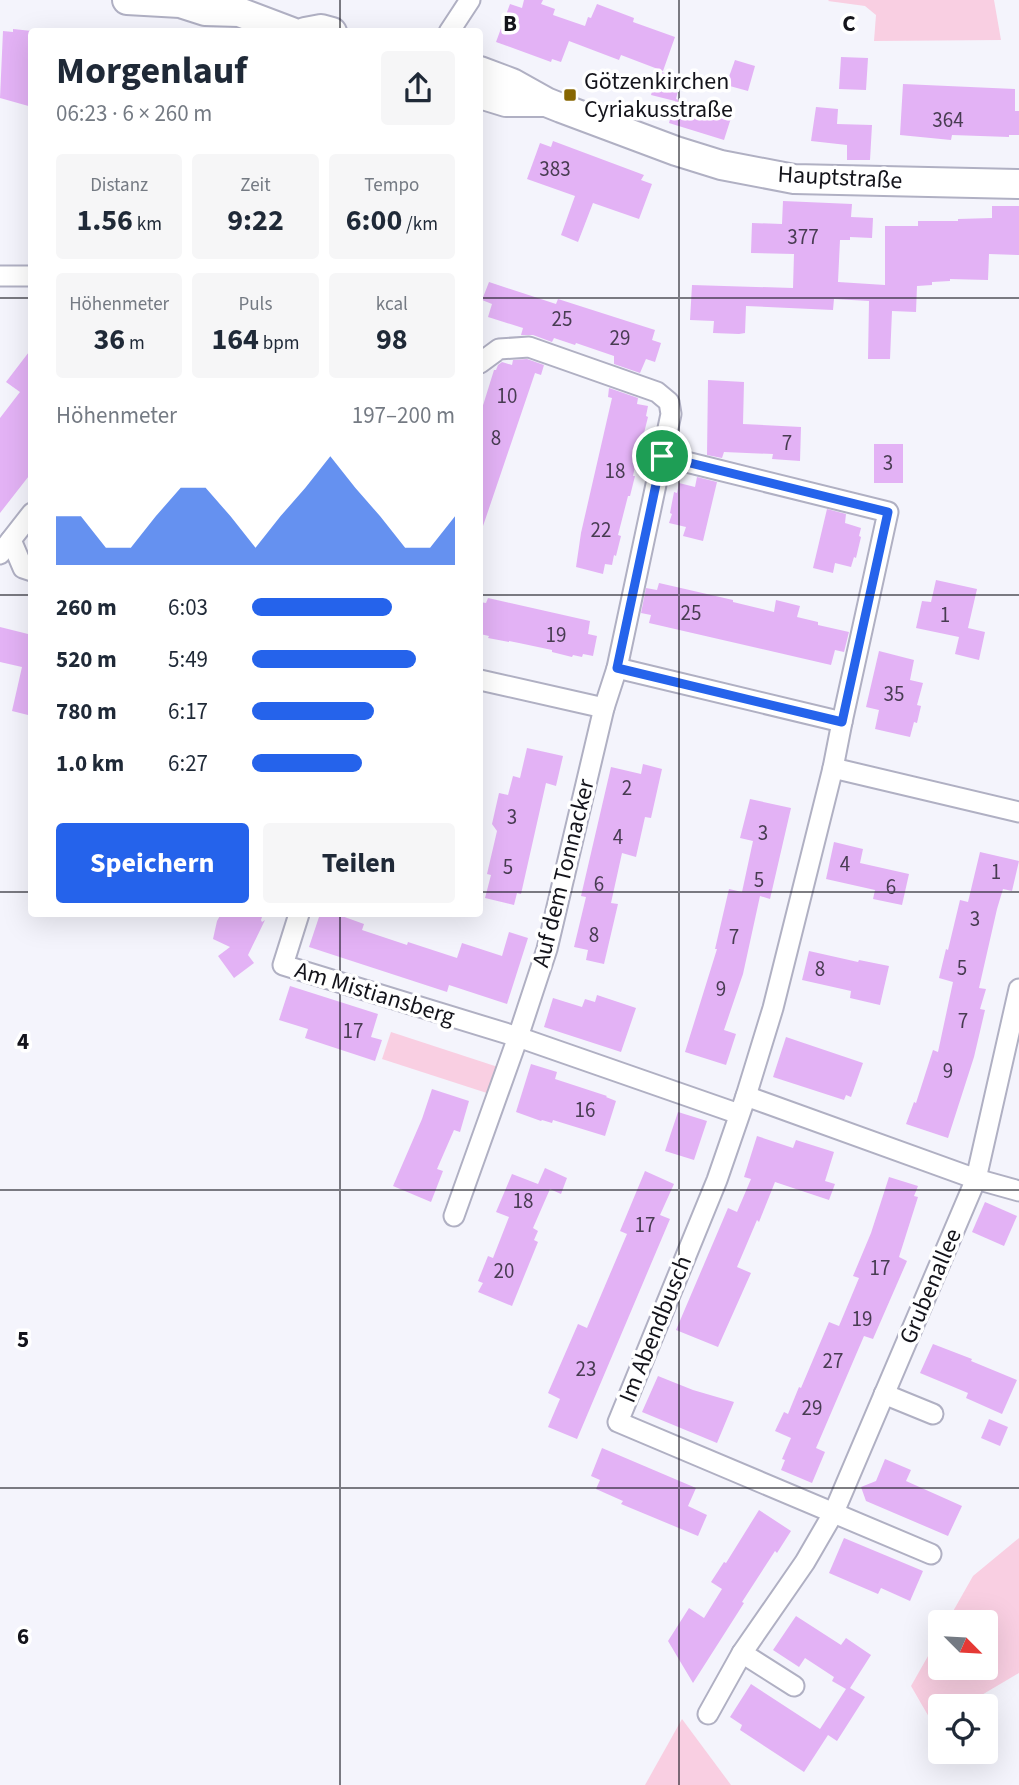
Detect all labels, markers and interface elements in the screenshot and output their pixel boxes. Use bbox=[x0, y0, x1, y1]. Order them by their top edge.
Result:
text: B bbox=[503, 7, 517, 40]
text: C bbox=[842, 7, 856, 40]
text: Morgenlauf bbox=[56, 44, 247, 98]
button: share bbox=[381, 51, 455, 125]
place label: Götzenkirchen Cyriakusstraße bbox=[584, 64, 733, 127]
marker: Götzenkirchen Cyriakusstraße bbox=[562, 87, 578, 103]
text: 06:23 · 6 × 260 m bbox=[56, 97, 212, 130]
house number: 364 bbox=[932, 105, 964, 135]
house number: 383 bbox=[539, 154, 571, 184]
street label: Hauptstraße bbox=[777, 157, 903, 198]
text: Distanz bbox=[90, 172, 148, 199]
text: Zeit bbox=[240, 172, 271, 199]
text: Tempo bbox=[364, 172, 419, 199]
text: 1.56 bbox=[76, 199, 133, 242]
text: 9:22 bbox=[227, 199, 284, 242]
text: 6:00 bbox=[346, 199, 402, 242]
text: km bbox=[133, 211, 162, 238]
text: /km bbox=[402, 211, 438, 238]
house number: 377 bbox=[787, 222, 819, 252]
text: Höhenmeter bbox=[69, 291, 169, 318]
text: Puls bbox=[239, 291, 272, 318]
text: kcal bbox=[376, 291, 408, 318]
house number: 25 bbox=[552, 304, 572, 334]
text: 36 bbox=[94, 318, 125, 361]
text: 164 bbox=[211, 318, 259, 361]
text: 98 bbox=[376, 318, 408, 361]
house number: 29 bbox=[610, 323, 630, 353]
text: m bbox=[125, 330, 145, 357]
text: bpm bbox=[259, 330, 300, 357]
house number: 10 bbox=[497, 381, 517, 411]
text: Höhenmeter bbox=[56, 399, 177, 432]
text: 197–200 m bbox=[352, 399, 455, 432]
house number: 8 bbox=[491, 423, 501, 453]
pin bbox=[632, 426, 692, 486]
house number: 7 bbox=[782, 428, 792, 458]
icon: arrive bbox=[643, 437, 681, 475]
house number: 3 bbox=[883, 448, 893, 478]
house number: 18 bbox=[605, 456, 625, 486]
house number: 22 bbox=[591, 515, 611, 545]
text: 260 m bbox=[56, 591, 117, 624]
text: 6:03 bbox=[168, 591, 208, 624]
house number: 25 bbox=[681, 598, 701, 628]
house number: 1 bbox=[940, 600, 950, 630]
house number: 19 bbox=[546, 620, 566, 650]
text: 520 m bbox=[56, 643, 117, 676]
text: 5:49 bbox=[168, 643, 208, 676]
house number: 35 bbox=[884, 679, 904, 709]
text: 780 m bbox=[56, 695, 117, 728]
text: 6:17 bbox=[168, 695, 208, 728]
text: 1.0 km bbox=[56, 747, 124, 780]
text: 6:27 bbox=[168, 747, 208, 780]
house number: 2 bbox=[622, 773, 632, 803]
street label: Auf dem Tonnacker bbox=[523, 775, 604, 971]
house number: 3 bbox=[507, 802, 517, 832]
house number: 3 bbox=[758, 818, 768, 848]
house number: 4 bbox=[613, 822, 623, 852]
button: Speichern bbox=[56, 823, 249, 903]
button: Teilen bbox=[263, 823, 455, 903]
house number: 4 bbox=[840, 849, 850, 879]
house number: 5 bbox=[503, 852, 513, 882]
house number: 1 bbox=[991, 857, 1001, 887]
house number: 5 bbox=[754, 865, 764, 895]
house number: 6 bbox=[594, 869, 604, 899]
house number: 6 bbox=[886, 872, 896, 902]
house number: 3 bbox=[970, 904, 980, 934]
house number: 8 bbox=[589, 920, 599, 950]
house number: 7 bbox=[729, 922, 739, 952]
street label: Am Mistiansberg bbox=[291, 953, 459, 1034]
house number: 5 bbox=[957, 953, 967, 983]
house number: 8 bbox=[815, 954, 825, 984]
house number: 9 bbox=[716, 974, 726, 1004]
house number: 7 bbox=[958, 1006, 968, 1036]
house number: 17 bbox=[343, 1016, 363, 1046]
text: 4 bbox=[17, 1025, 29, 1058]
house number: 9 bbox=[943, 1056, 953, 1086]
house number: 16 bbox=[575, 1095, 595, 1125]
house number: 18 bbox=[513, 1186, 533, 1216]
house number: 17 bbox=[635, 1210, 655, 1240]
street label: Grubenallee bbox=[890, 1223, 971, 1349]
street label: Im Abendbusch bbox=[610, 1250, 701, 1408]
house number: 17 bbox=[870, 1253, 890, 1283]
house number: 20 bbox=[494, 1256, 514, 1286]
house number: 19 bbox=[852, 1304, 872, 1334]
text: 5 bbox=[17, 1323, 29, 1356]
house number: 27 bbox=[823, 1346, 843, 1376]
house number: 23 bbox=[576, 1354, 596, 1384]
house number: 29 bbox=[802, 1393, 822, 1423]
north arrow bbox=[928, 1610, 998, 1680]
map controls bbox=[928, 1610, 998, 1764]
text: 6 bbox=[17, 1620, 29, 1653]
button: locate bbox=[928, 1694, 998, 1764]

